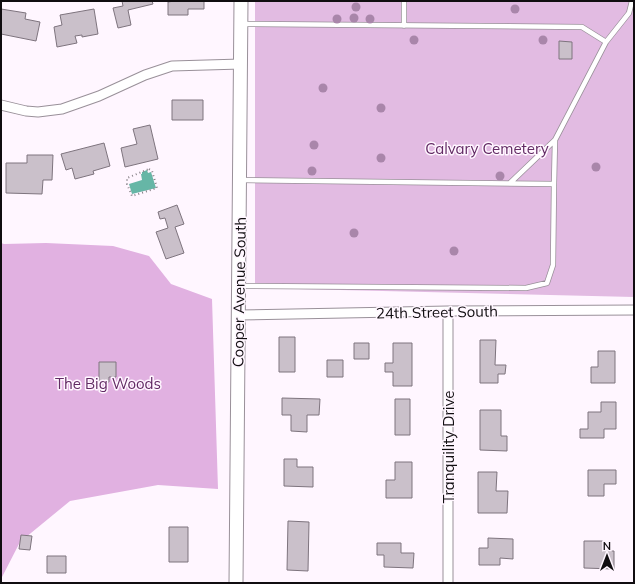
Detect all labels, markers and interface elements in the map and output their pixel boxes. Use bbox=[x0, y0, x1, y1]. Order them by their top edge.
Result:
park label: Calvary Cemetery bbox=[425, 139, 549, 158]
street label: Cooper Avenue South bbox=[228, 217, 250, 367]
street label: 24th Street South bbox=[376, 301, 498, 323]
park label: The Big Woods bbox=[55, 374, 161, 393]
street label: Tranquility Drive bbox=[439, 391, 458, 503]
north arrow bbox=[587, 536, 627, 576]
text: N bbox=[603, 539, 611, 553]

